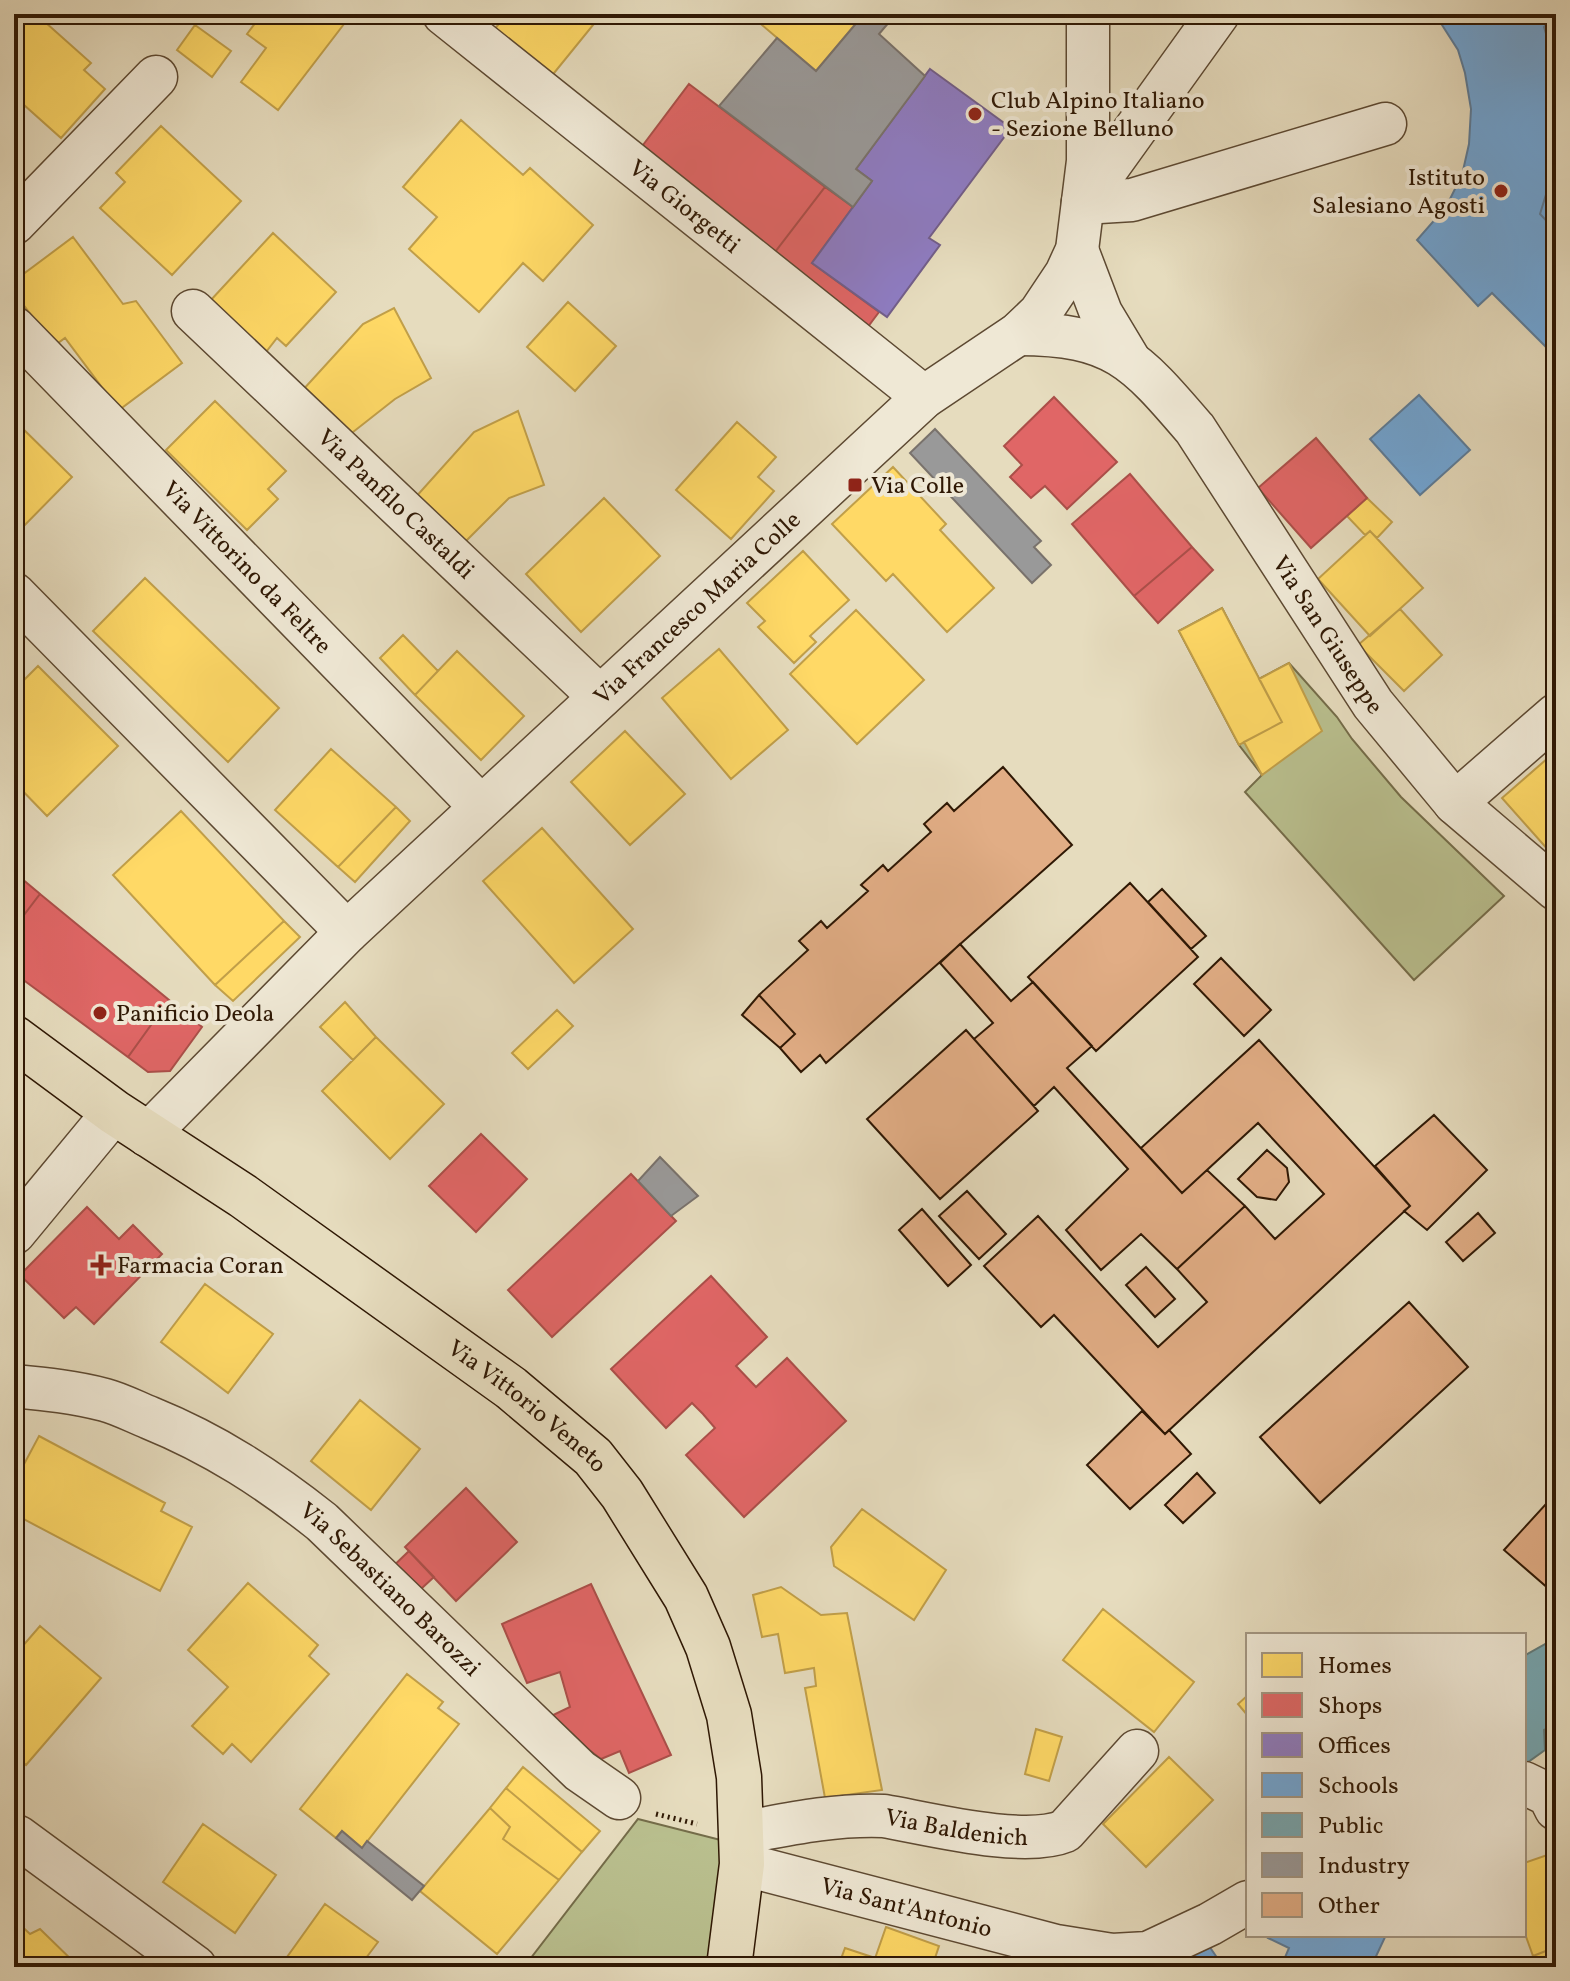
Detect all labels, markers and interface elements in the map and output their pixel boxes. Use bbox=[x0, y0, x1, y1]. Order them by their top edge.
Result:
place label: Club Alpino Italiano - Sezione Belluno bbox=[991, 85, 1205, 147]
marker: Club Alpino Italiano - Sezione Belluno bbox=[966, 105, 984, 123]
street label: Via Giorgetti bbox=[620, 152, 747, 263]
place label: Istituto Salesiano Agosti bbox=[1312, 162, 1485, 224]
marker: Istituto Salesiano Agosti bbox=[1492, 182, 1510, 200]
street label: Via Panfilo Castaldi bbox=[308, 422, 481, 588]
place label: Via Colle bbox=[871, 470, 964, 504]
street label: Via Vittorino da Feltre bbox=[153, 474, 338, 663]
marker: Via Colle bbox=[846, 476, 864, 494]
street label: Via Francesco Maria Colle bbox=[587, 504, 809, 714]
street label: Via San Giuseppe bbox=[1263, 550, 1390, 723]
place label: Panificio Deola bbox=[116, 998, 275, 1032]
marker: Panificio Deola bbox=[91, 1004, 109, 1022]
place label: Farmacia Coran bbox=[117, 1250, 284, 1284]
marker: Farmacia Coran bbox=[92, 1256, 110, 1274]
street label: Via Vittorio Veneto bbox=[440, 1333, 614, 1481]
street label: Via Sebastiano Barozzi bbox=[291, 1495, 488, 1685]
legend bbox=[1246, 1633, 1526, 1937]
text: Homes bbox=[1318, 1650, 1392, 1684]
text: Shops bbox=[1318, 1690, 1382, 1724]
text: Offices bbox=[1318, 1730, 1391, 1764]
text: Schools bbox=[1318, 1770, 1398, 1804]
street label: Via Baldenich bbox=[882, 1801, 1029, 1856]
text: Public bbox=[1318, 1810, 1384, 1844]
text: Industry bbox=[1318, 1850, 1410, 1884]
street label: Via Sant'Antonio bbox=[816, 1870, 995, 1948]
text: Other bbox=[1318, 1890, 1380, 1924]

